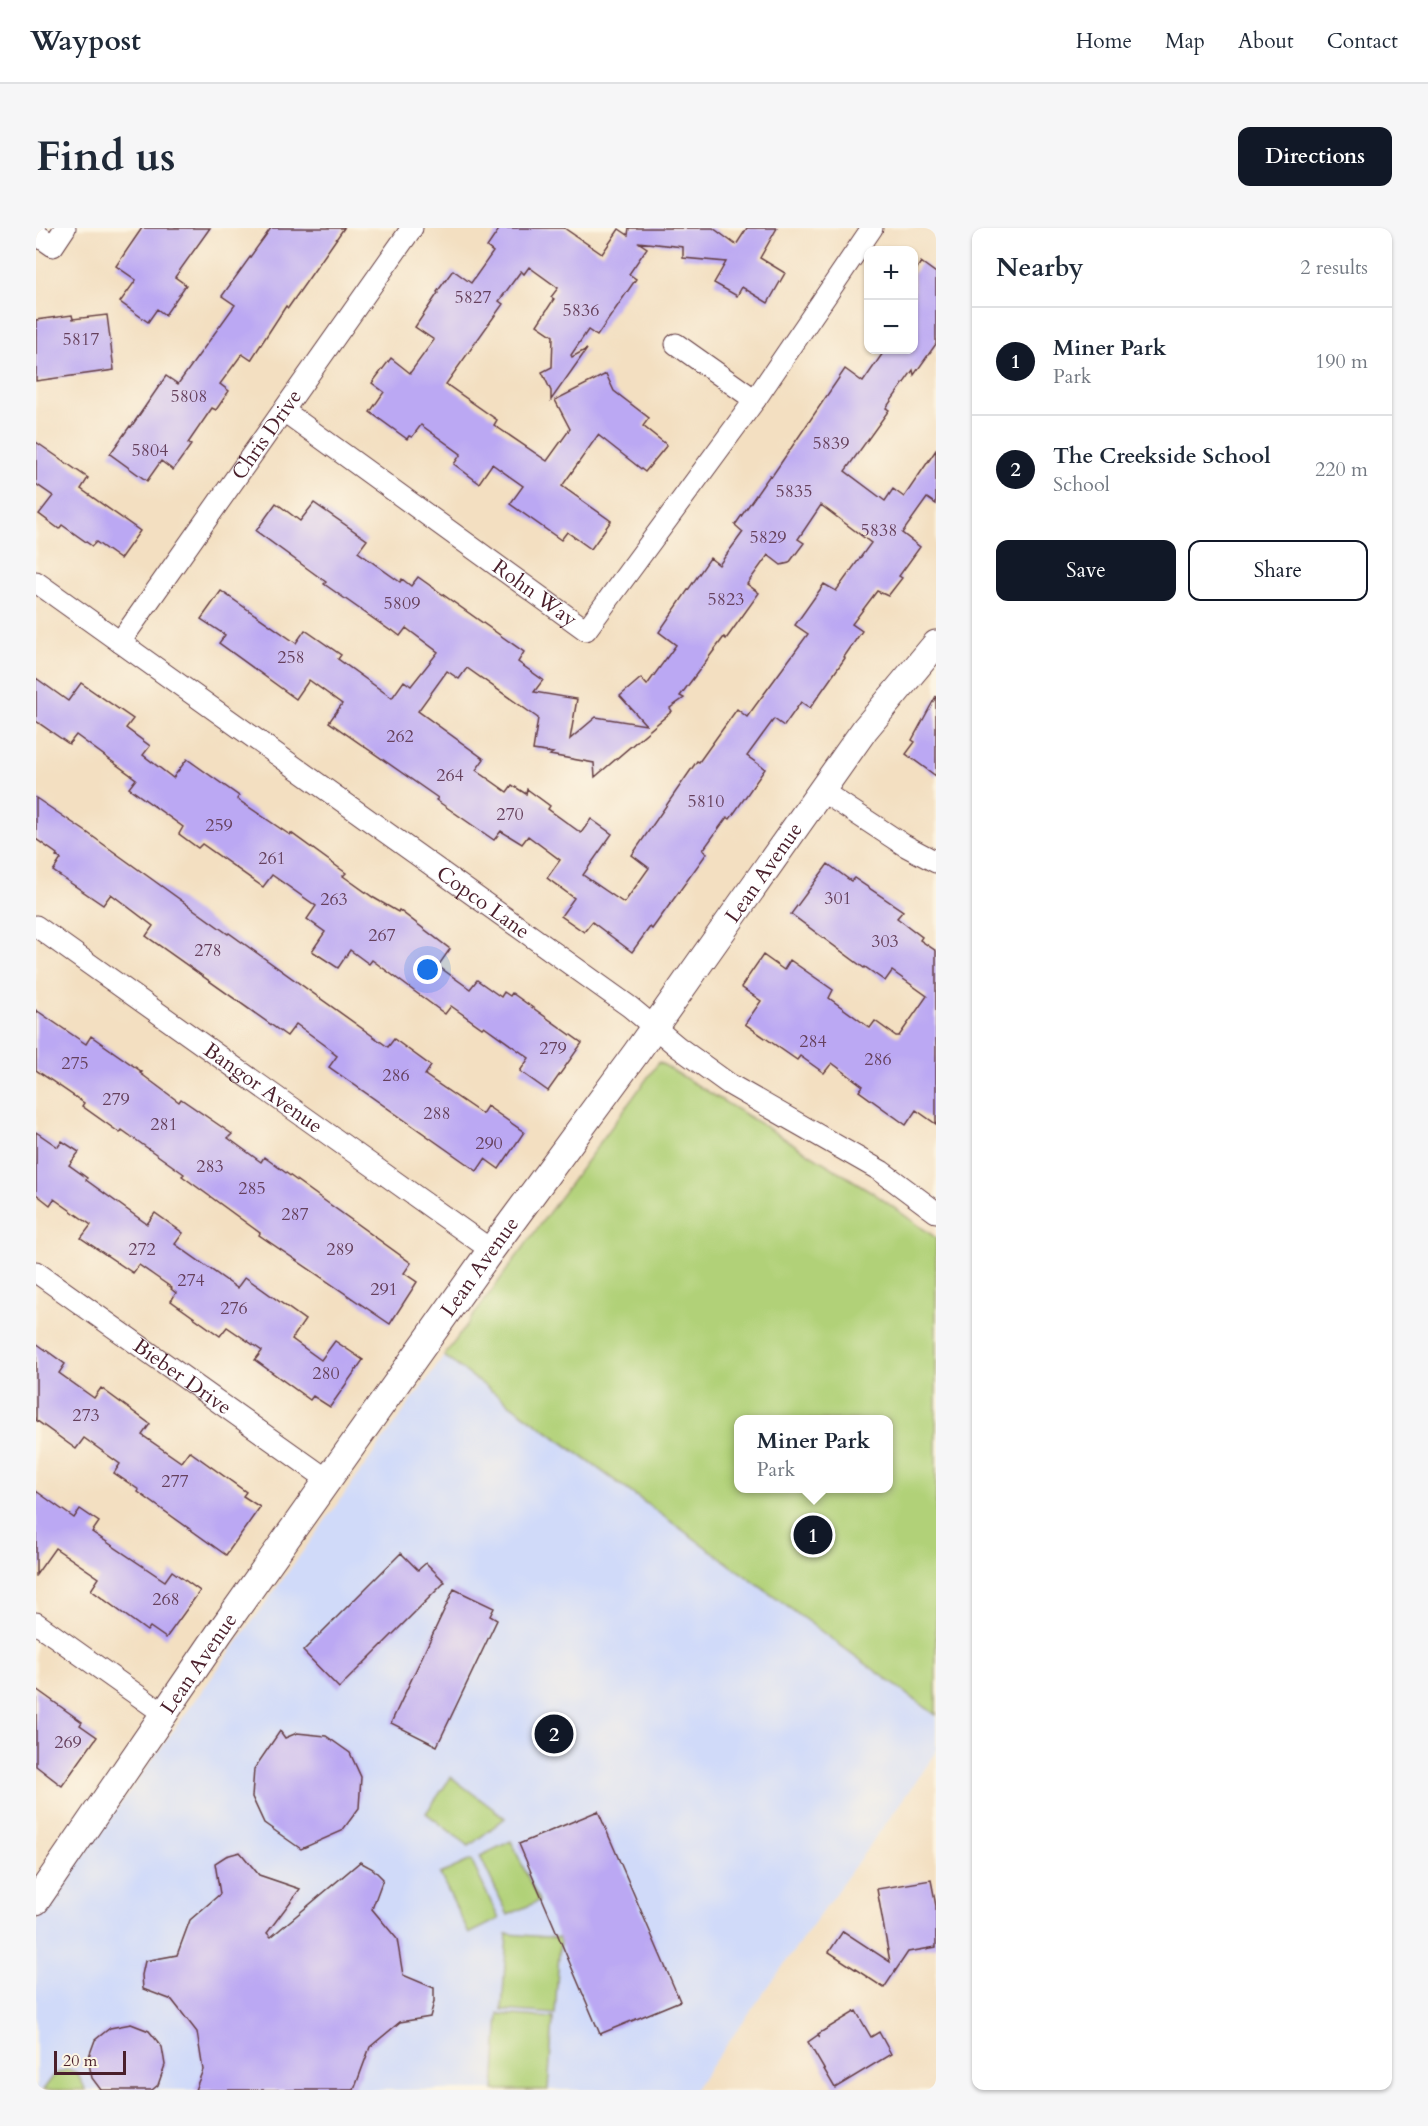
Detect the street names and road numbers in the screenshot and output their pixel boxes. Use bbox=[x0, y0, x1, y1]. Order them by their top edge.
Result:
street label: Chris Drive bbox=[224, 383, 308, 486]
street label: Rohn Way bbox=[487, 552, 583, 634]
street label: Lean Avenue bbox=[718, 816, 809, 929]
street label: Copco Lane bbox=[431, 859, 536, 945]
street label: Bangor Avenue bbox=[198, 1035, 329, 1140]
street label: Lean Avenue bbox=[434, 1211, 525, 1323]
street label: Bieber Drive bbox=[127, 1331, 238, 1422]
street label: Lean Avenue bbox=[154, 1607, 244, 1720]

